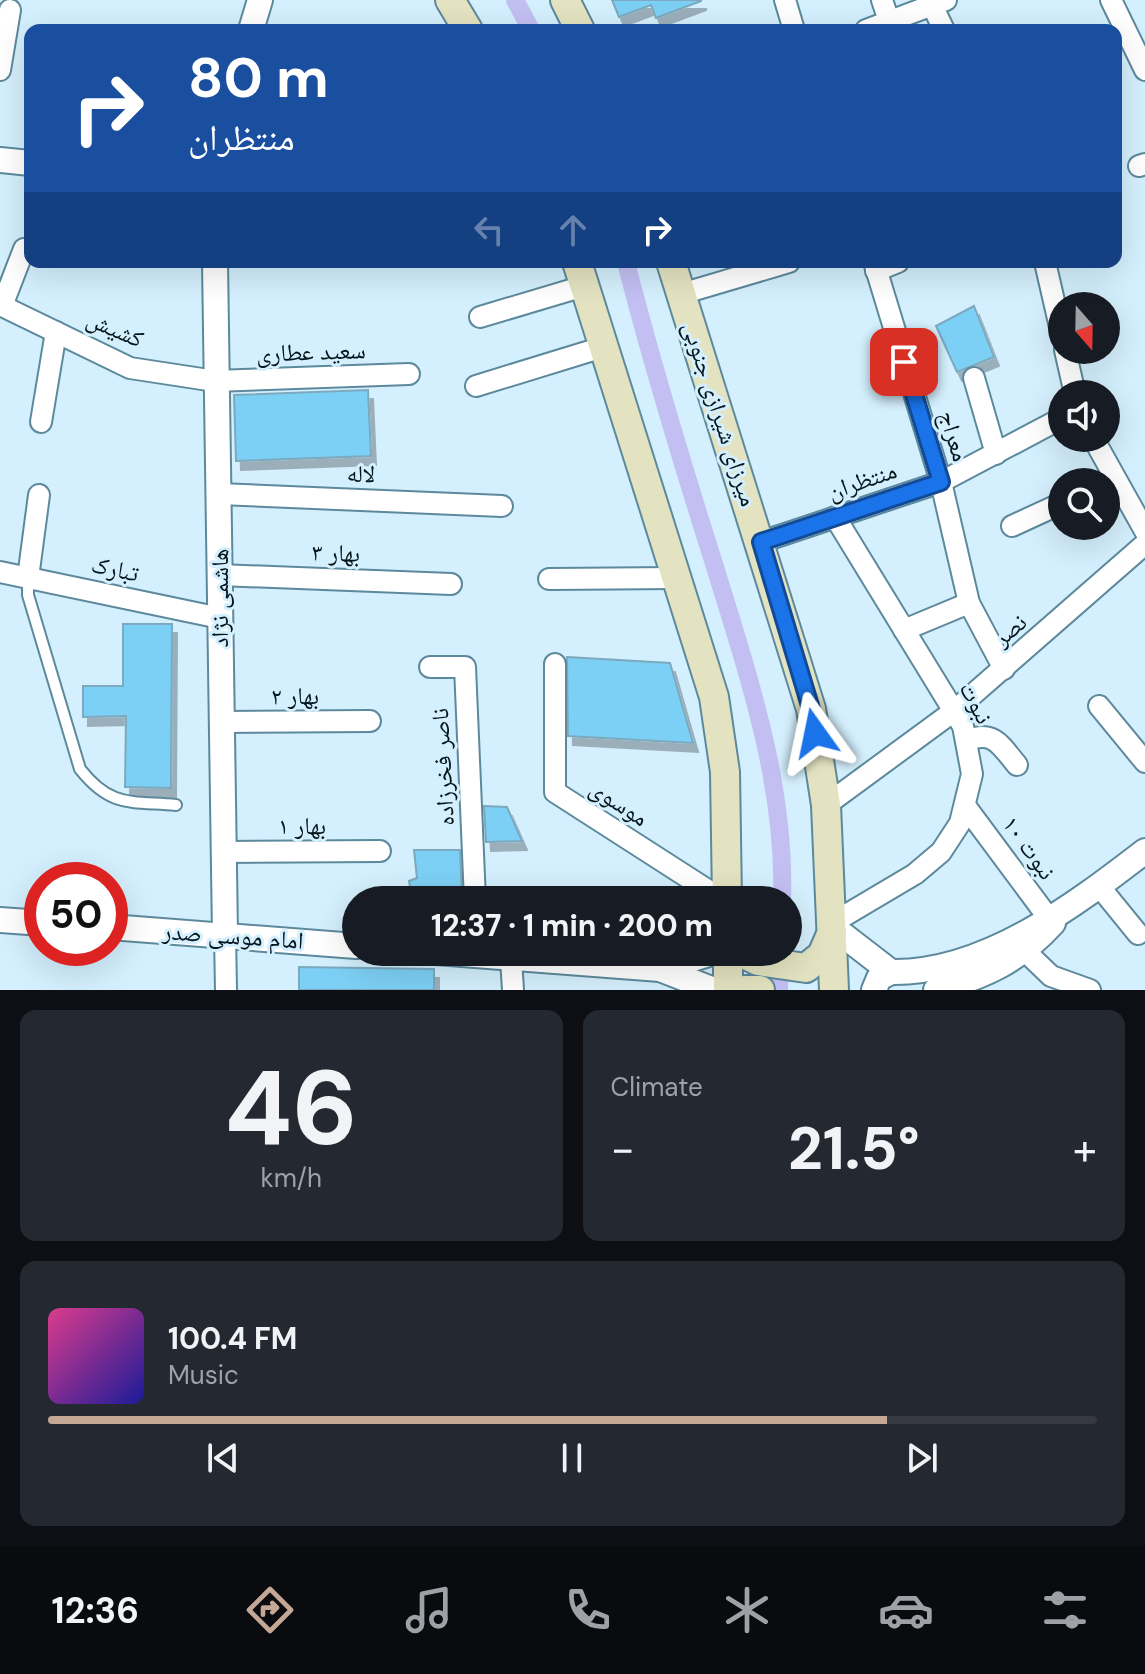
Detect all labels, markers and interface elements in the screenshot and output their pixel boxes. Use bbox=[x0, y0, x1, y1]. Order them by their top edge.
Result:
text: 80 m bbox=[188, 41, 329, 114]
icon: right bbox=[56, 56, 160, 160]
text: منتظران bbox=[188, 114, 295, 161]
icon: left bbox=[467, 208, 511, 252]
icon: ahead bbox=[551, 208, 595, 252]
icon: right bbox=[635, 208, 679, 252]
north arrow bbox=[1048, 292, 1120, 364]
map controls bbox=[1048, 292, 1120, 540]
street label: کشیش bbox=[82, 303, 148, 354]
street label: میرزای شیرازی جنوبی bbox=[676, 318, 765, 510]
pin bbox=[870, 328, 938, 396]
street label: سعید عطاری bbox=[256, 334, 366, 369]
icon: arrive bbox=[882, 340, 926, 384]
button: sound bbox=[1048, 380, 1120, 452]
street label: معراج bbox=[932, 407, 977, 465]
street label: منتظران bbox=[823, 454, 901, 507]
street label: لاله bbox=[346, 458, 376, 489]
button: search bbox=[1048, 468, 1120, 540]
street label: بهار ۳ bbox=[311, 536, 361, 569]
street label: تبارک bbox=[88, 548, 142, 589]
street label: هاشمی نژاد bbox=[204, 549, 235, 647]
street label: نصر bbox=[986, 606, 1033, 653]
street label: نبوت bbox=[953, 676, 1000, 729]
street label: بهار ۲ bbox=[271, 680, 319, 711]
position arrow bbox=[773, 691, 857, 775]
street label: ناصر فخرزاده bbox=[424, 707, 461, 827]
street label: موسوی bbox=[584, 772, 655, 833]
street label: بهار ۱ bbox=[278, 810, 326, 841]
street label: نبوت ۱۰ bbox=[996, 810, 1063, 886]
speed limit sign: 50 bbox=[24, 862, 128, 966]
text: 12:37 · 1 min · 200 m bbox=[431, 906, 713, 945]
street label: امام موسی صدر bbox=[160, 915, 305, 957]
text: 46 bbox=[224, 1041, 358, 1176]
text: Climate bbox=[611, 1070, 703, 1104]
text: 21.5° bbox=[788, 1109, 920, 1188]
text: − bbox=[611, 1120, 635, 1178]
text: + bbox=[1073, 1120, 1097, 1178]
text: km/h bbox=[261, 1161, 322, 1195]
text: 100.4 FM bbox=[168, 1319, 297, 1358]
text: Music bbox=[168, 1358, 239, 1392]
icon: previous bbox=[201, 1436, 245, 1480]
icon: pause bbox=[550, 1436, 594, 1480]
icon: next bbox=[900, 1436, 944, 1480]
icon: directions bbox=[242, 1582, 298, 1638]
icon: music bbox=[401, 1582, 457, 1638]
icon: phone bbox=[560, 1582, 616, 1638]
icon: climate bbox=[719, 1582, 775, 1638]
icon: car bbox=[878, 1582, 934, 1638]
icon: filters bbox=[1037, 1582, 1093, 1638]
text: 12:36 bbox=[52, 1587, 139, 1634]

